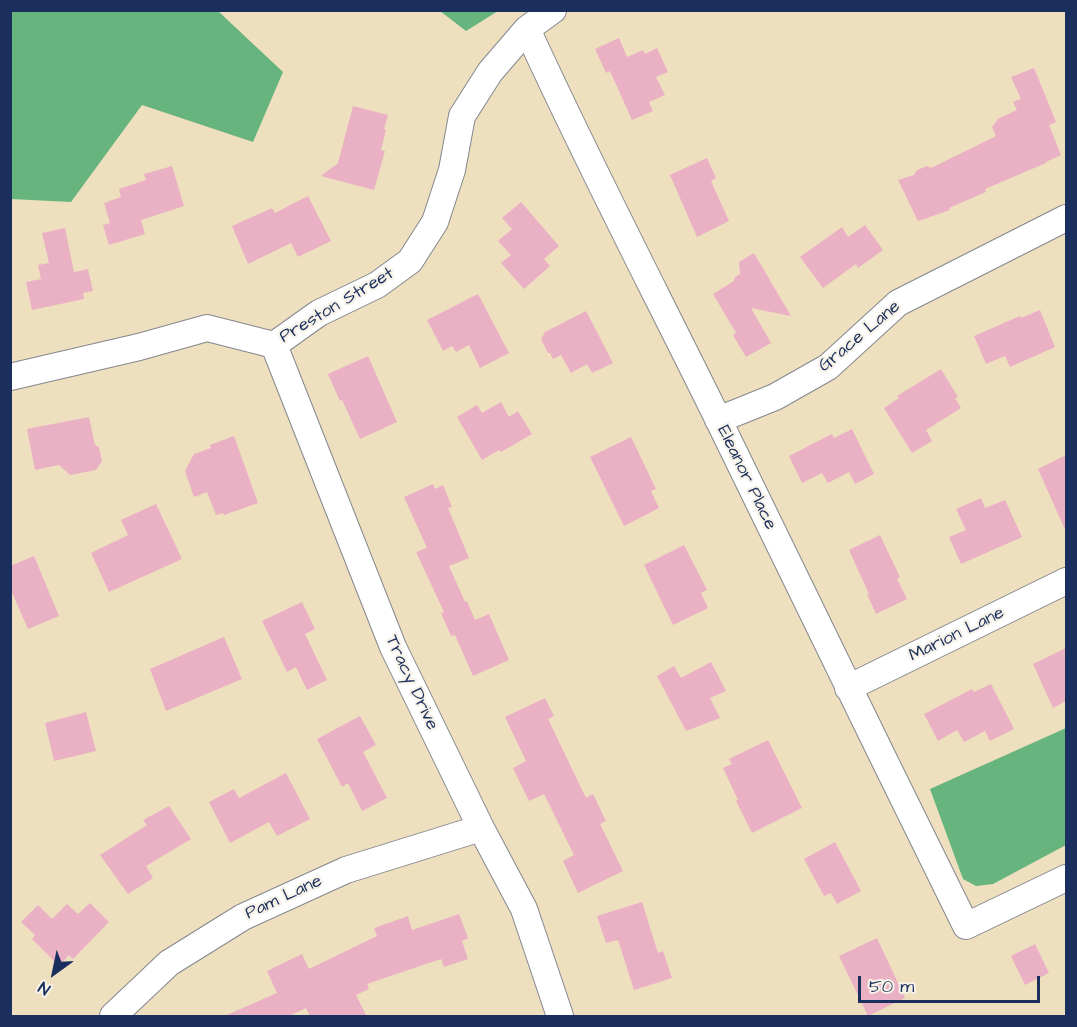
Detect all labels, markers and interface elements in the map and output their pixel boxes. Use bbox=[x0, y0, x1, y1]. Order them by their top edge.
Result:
street label: Preston Street bbox=[276, 263, 398, 349]
street label: Grace Lane bbox=[815, 297, 905, 377]
street label: Eleanor Place bbox=[711, 422, 781, 534]
street label: Marion Lane bbox=[906, 603, 1008, 667]
street label: Tracy Drive bbox=[380, 632, 442, 734]
street label: Pam Lane bbox=[242, 871, 326, 925]
north arrow bbox=[24, 943, 84, 1003]
scale bar bbox=[861, 964, 1042, 1002]
text: 50 m bbox=[869, 974, 914, 999]
text: N bbox=[34, 976, 54, 1000]

